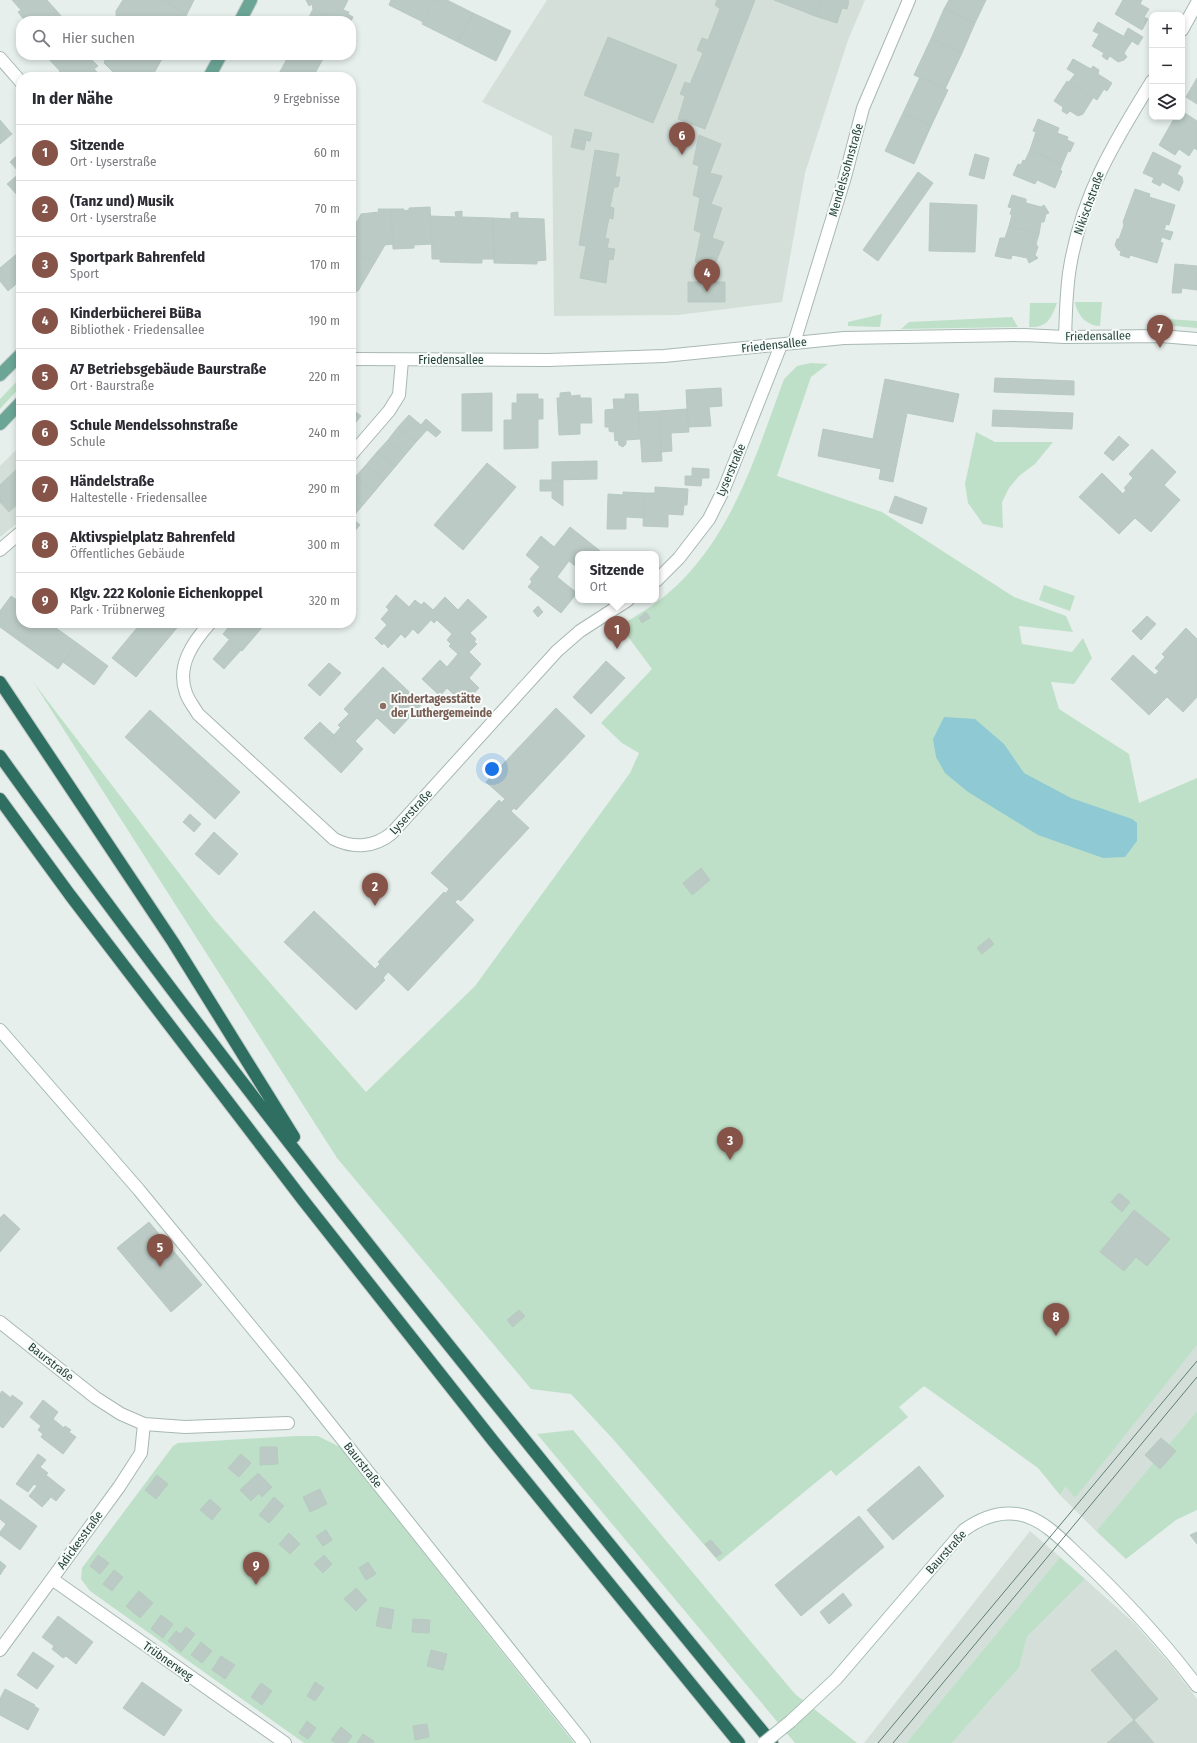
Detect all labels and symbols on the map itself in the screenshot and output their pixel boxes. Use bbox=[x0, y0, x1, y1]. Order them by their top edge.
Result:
pin: 6 bbox=[669, 122, 695, 155]
street label: Mendelssohnstraße bbox=[826, 122, 866, 218]
street label: Nikischstraße bbox=[1071, 169, 1107, 237]
pin: 4 bbox=[694, 259, 720, 292]
pin: 7 bbox=[1147, 315, 1173, 348]
street label: Friedensallee bbox=[1065, 328, 1131, 344]
street label: Friedensallee bbox=[741, 335, 807, 355]
street label: Friedensallee bbox=[418, 353, 484, 367]
street label: Lyserstraße bbox=[714, 441, 748, 498]
pin: 1 bbox=[604, 616, 630, 649]
place label: Kindertagesstätte der Luthergemeinde bbox=[391, 692, 492, 720]
marker: Kindertagesstätte der Luthergemeinde bbox=[378, 701, 388, 711]
your location bbox=[482, 759, 502, 779]
street label: Lyserstraße bbox=[387, 787, 435, 837]
pin: 2 bbox=[362, 873, 388, 906]
pin: 3 bbox=[717, 1127, 743, 1160]
pin: 5 bbox=[147, 1234, 173, 1267]
pin: 8 bbox=[1043, 1303, 1069, 1336]
street label: Baurstraße bbox=[25, 1340, 77, 1384]
street label: Baurstraße bbox=[341, 1439, 385, 1491]
street label: Adickesstraße bbox=[54, 1508, 106, 1572]
street label: Baurstraße bbox=[923, 1527, 969, 1577]
pin: 9 bbox=[243, 1552, 269, 1585]
street label: Trübnerweg bbox=[140, 1639, 196, 1684]

